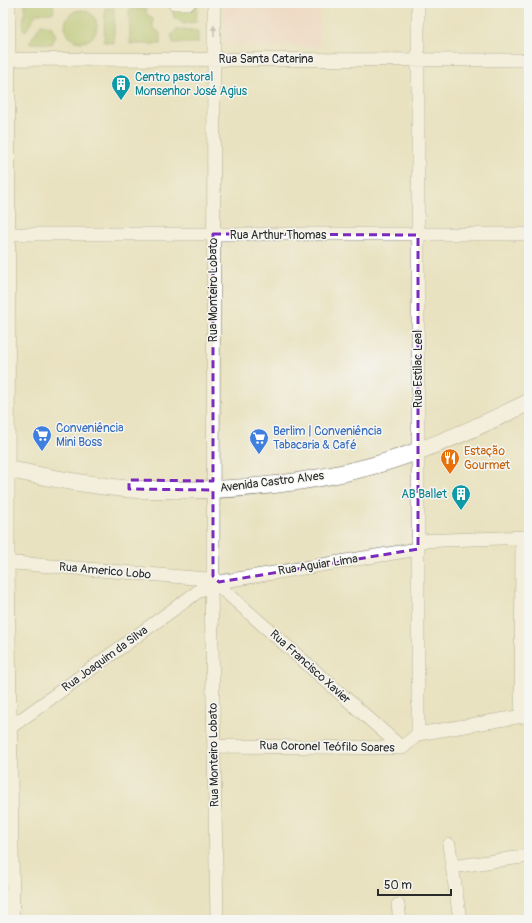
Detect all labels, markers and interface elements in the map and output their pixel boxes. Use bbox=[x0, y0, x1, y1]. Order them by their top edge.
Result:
one-way arrow bbox=[211, 24, 217, 37]
street label: Rua Santa Catarina bbox=[219, 52, 314, 67]
place label: Centro pastoral Monsenhor José Agius bbox=[135, 70, 248, 99]
building icon: Centro pastoral Monsenhor José Agius bbox=[110, 73, 132, 101]
street label: Rua Arthur Thomas bbox=[230, 228, 327, 243]
street label: Rua Monteiro Lobato bbox=[206, 237, 221, 342]
street label: Rua Estilac Leal bbox=[411, 330, 426, 408]
place label: Conveniência Mini Boss bbox=[56, 421, 124, 450]
supermarket icon: Conveniência Mini Boss bbox=[31, 424, 53, 452]
place label: Berlim | Conveniência Tabacaria & Café bbox=[273, 424, 382, 453]
supermarket icon: Berlim | Conveniência Tabacaria & Café bbox=[248, 427, 270, 455]
place label: Estação Gourmet bbox=[464, 444, 510, 473]
restaurant icon: Estação Gourmet bbox=[439, 447, 461, 475]
street label: Avenida Castro Alves bbox=[219, 468, 326, 496]
building icon: AB Ballet bbox=[450, 483, 472, 511]
place label: AB Ballet bbox=[401, 487, 447, 502]
street label: Rua Aguiar Lima bbox=[277, 551, 359, 579]
street label: Rua Americo Lobo bbox=[58, 560, 152, 583]
street label: Rua Joaquim da Silva bbox=[59, 622, 151, 695]
street label: Rua Francisco Xavier bbox=[267, 627, 354, 708]
street label: Rua Monteiro Lobato bbox=[206, 702, 222, 807]
street label: Rua Coronel Teófilo Soares bbox=[259, 738, 395, 756]
scale bar bbox=[378, 871, 451, 897]
text: 50 m bbox=[384, 878, 412, 893]

